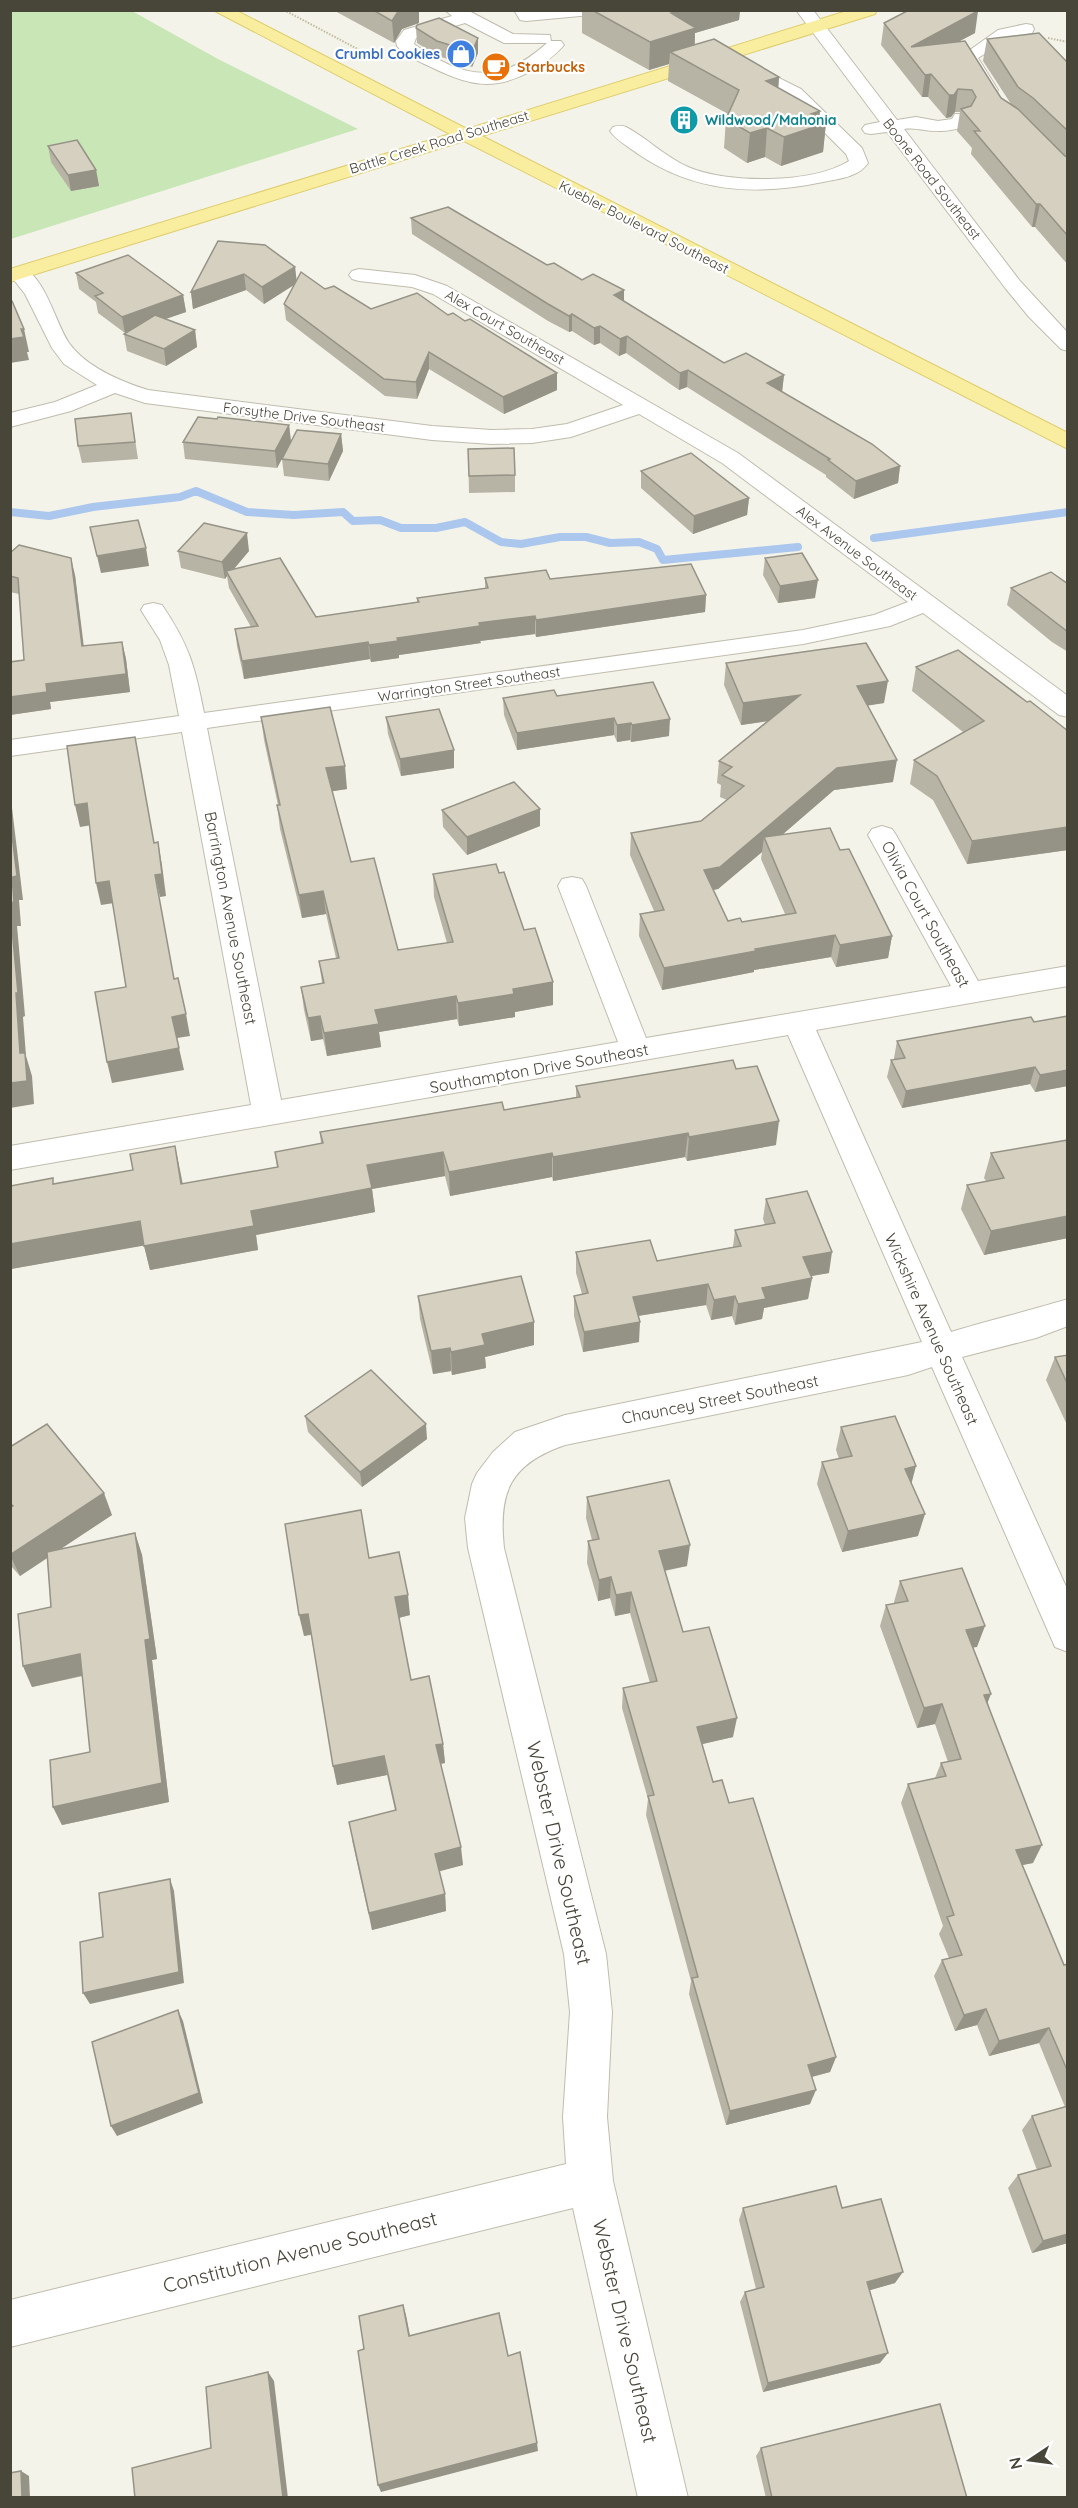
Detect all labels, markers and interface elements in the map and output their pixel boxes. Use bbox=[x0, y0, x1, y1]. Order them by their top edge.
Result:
shop icon: Crumbl Cookies bbox=[445, 38, 477, 70]
place label: Crumbl Cookies bbox=[335, 45, 440, 63]
cafe icon: Starbucks bbox=[480, 51, 512, 83]
place label: Starbucks bbox=[517, 58, 585, 76]
building icon: Wildwood/Mahonia bbox=[668, 104, 700, 136]
street label: Battle Creek Road Southeast bbox=[347, 106, 531, 178]
place label: Wildwood/Mahonia bbox=[705, 111, 837, 129]
street label: Boone Road Southeast bbox=[879, 115, 985, 243]
street label: Kuebler Boulevard Southeast bbox=[556, 176, 732, 278]
street label: Alex Court Southeast bbox=[442, 285, 568, 369]
street label: Forsythe Drive Southeast bbox=[222, 398, 386, 436]
street label: Alex Avenue Southeast bbox=[793, 502, 921, 605]
street label: Warrington Street Southeast bbox=[376, 662, 562, 706]
street label: Barrington Avenue Southeast bbox=[200, 810, 262, 1026]
street label: Olivia Court Southeast bbox=[877, 837, 975, 991]
street label: Southampton Drive Southeast bbox=[428, 1039, 650, 1097]
street label: Wickshire Avenue Southeast bbox=[881, 1230, 983, 1428]
street label: Chauncey Street Southeast bbox=[620, 1370, 820, 1428]
street label: Webster Drive Southeast bbox=[522, 1738, 597, 1968]
street label: Constitution Avenue Southeast bbox=[160, 2205, 440, 2298]
street label: Webster Drive Southeast bbox=[588, 2216, 663, 2446]
north arrow bbox=[1000, 2430, 1060, 2490]
text: N bbox=[1004, 2455, 1026, 2471]

